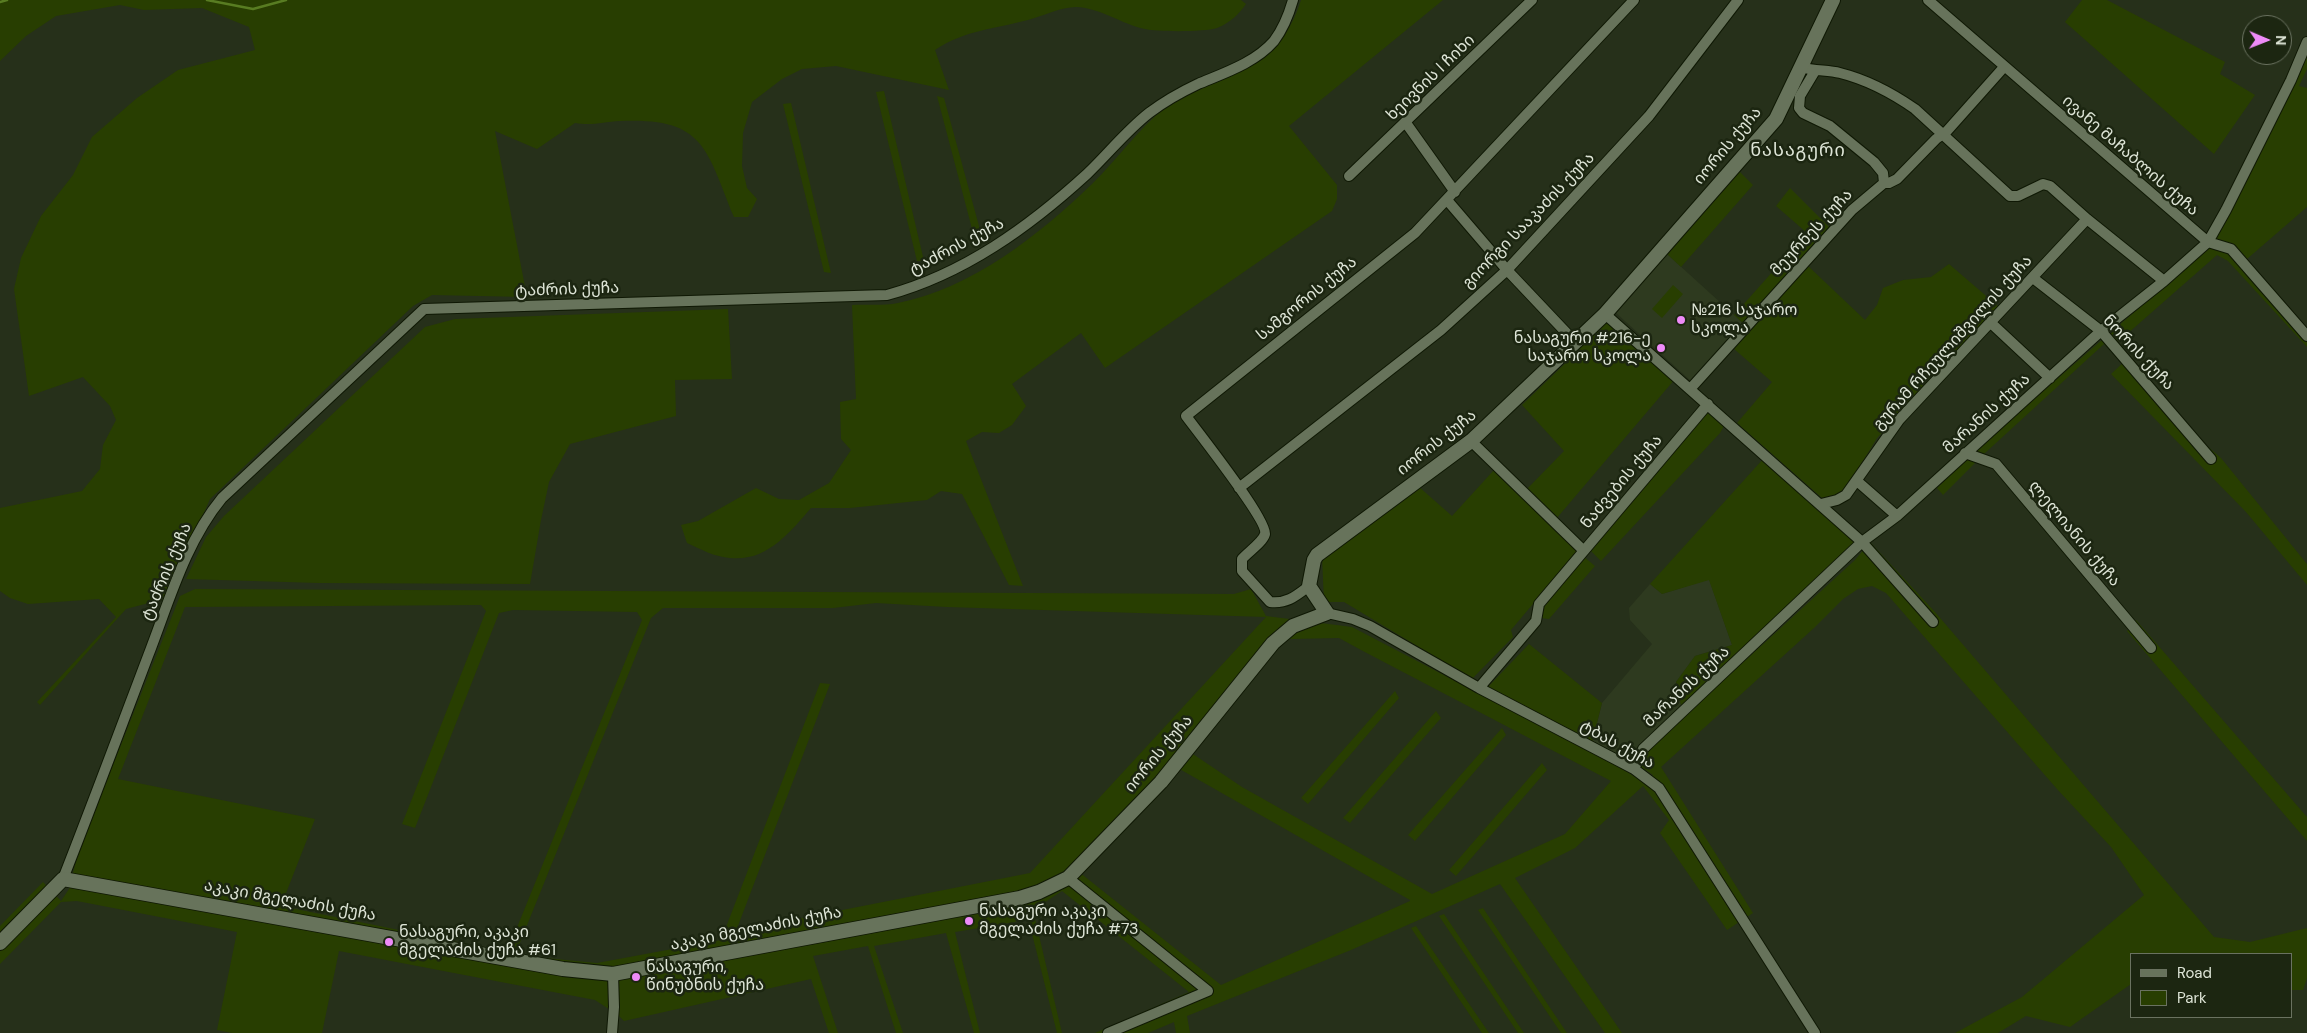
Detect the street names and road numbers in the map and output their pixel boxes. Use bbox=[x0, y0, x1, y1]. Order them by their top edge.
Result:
street label: ხეივნის I ჩიხი bbox=[1383, 31, 1479, 125]
street label: ივანე მაჩაბლის ქუჩა bbox=[2058, 92, 2202, 220]
street label: იორის ქუჩა bbox=[1690, 103, 1766, 189]
street label: გიორგი სააკაძის ქუჩა bbox=[1459, 149, 1599, 293]
street label: მეურნეს ქუჩა bbox=[1767, 186, 1857, 280]
street label: ტაძრის ქუჩა bbox=[907, 214, 1007, 280]
street label: გურამ რჩეულიშვილის ქუჩა bbox=[1869, 252, 2037, 434]
street label: სამგორის ქუჩა bbox=[1253, 253, 1361, 345]
street label: ტაძრის ქუჩა bbox=[515, 279, 619, 301]
street label: ნორის ქუჩა bbox=[2098, 311, 2178, 395]
street label: მარანის ქუჩა bbox=[1940, 370, 2034, 458]
street label: იორის ქუჩა bbox=[1394, 406, 1480, 480]
street label: ნაძვების ქუჩა bbox=[1577, 431, 1667, 533]
street label: ლელიანის ქუჩა bbox=[2024, 477, 2124, 591]
street label: ტაძრის ქუჩა bbox=[138, 520, 196, 624]
street label: მარანის ქუჩა bbox=[1640, 642, 1734, 732]
street label: იორის ქუჩა bbox=[1121, 711, 1197, 797]
street label: ტბას ქუჩა bbox=[1576, 717, 1658, 773]
street label: აკაკი მგელაძის ქუჩა bbox=[203, 876, 377, 926]
street label: აკაკი მგელაძის ქუჩა bbox=[669, 903, 843, 955]

